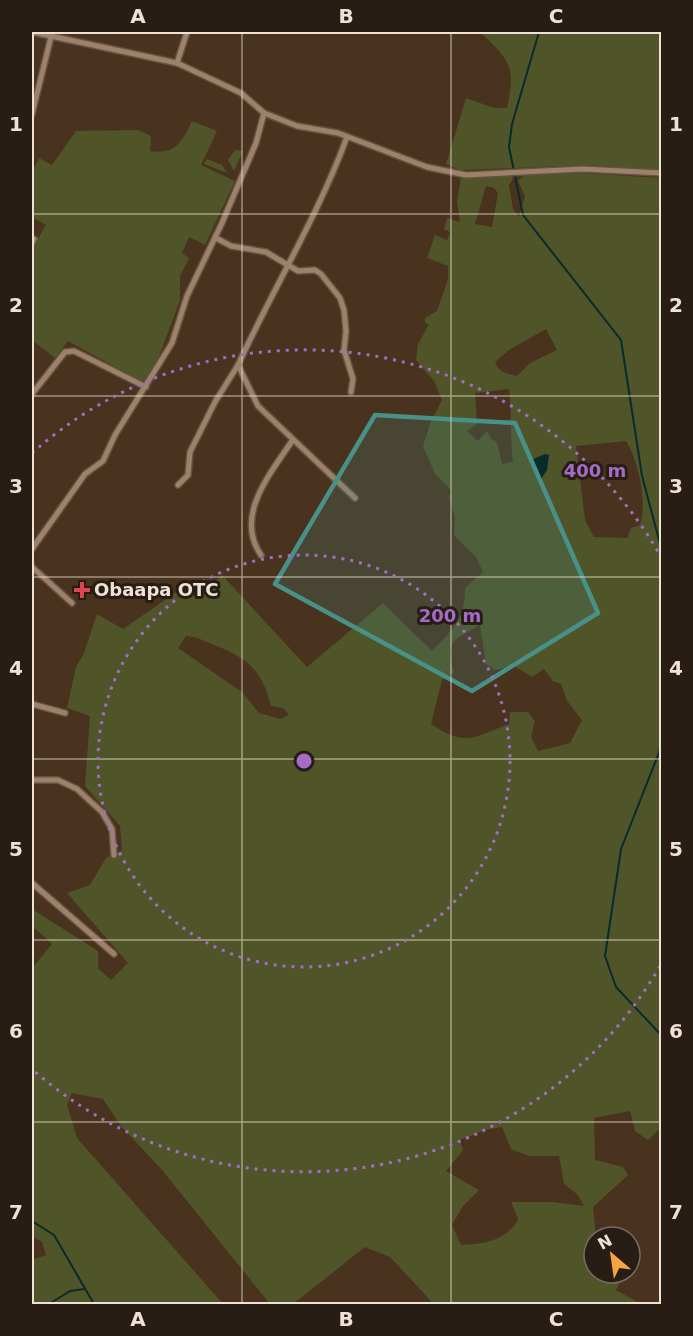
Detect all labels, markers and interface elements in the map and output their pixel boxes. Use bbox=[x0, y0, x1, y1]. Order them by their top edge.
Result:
text: A bbox=[130, 4, 146, 28]
text: B bbox=[338, 4, 354, 28]
text: C bbox=[549, 4, 563, 28]
text: 1 bbox=[9, 112, 23, 136]
text: 1 bbox=[669, 112, 683, 136]
text: 2 bbox=[9, 293, 23, 317]
text: 2 bbox=[669, 293, 683, 317]
text: 400 m bbox=[564, 460, 626, 481]
text: 3 bbox=[9, 474, 23, 498]
text: 3 bbox=[669, 474, 683, 498]
place label: Obaapa OTC bbox=[94, 579, 219, 600]
marker: Obaapa OTC bbox=[75, 583, 89, 597]
text: 200 m bbox=[419, 605, 481, 626]
text: 4 bbox=[9, 656, 23, 680]
text: 4 bbox=[669, 656, 683, 680]
centre of rings bbox=[294, 751, 314, 771]
text: 5 bbox=[9, 837, 23, 861]
text: 5 bbox=[669, 837, 683, 861]
text: 6 bbox=[9, 1019, 23, 1043]
text: 6 bbox=[669, 1019, 683, 1043]
text: 7 bbox=[9, 1200, 23, 1224]
text: 7 bbox=[669, 1200, 683, 1224]
north arrow bbox=[582, 1225, 642, 1285]
text: N bbox=[595, 1231, 615, 1254]
text: A bbox=[130, 1307, 146, 1331]
text: B bbox=[338, 1307, 354, 1331]
text: C bbox=[549, 1307, 563, 1331]

